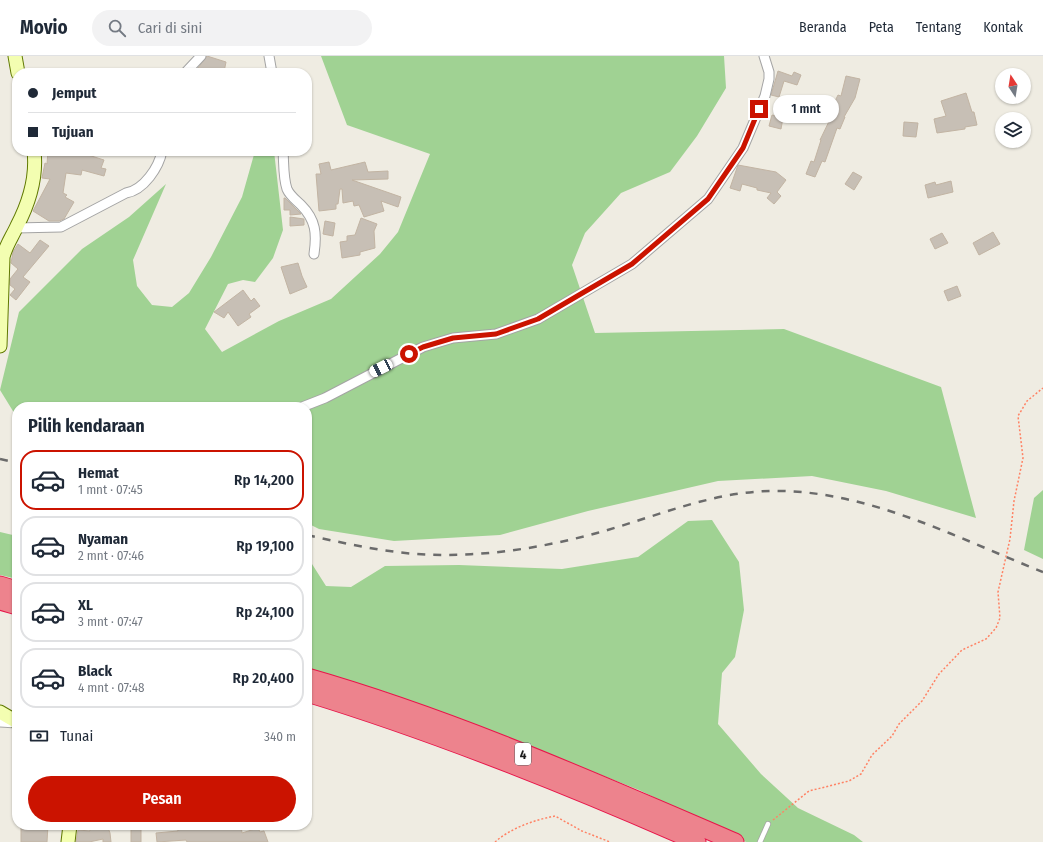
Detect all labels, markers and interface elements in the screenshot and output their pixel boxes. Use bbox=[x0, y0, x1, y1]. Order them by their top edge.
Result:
search box bbox=[92, 10, 372, 46]
text: Movio bbox=[20, 16, 68, 39]
icon: search bbox=[106, 17, 128, 39]
text: Cari di sini bbox=[138, 19, 202, 37]
text: Beranda bbox=[799, 19, 847, 36]
text: Peta bbox=[869, 19, 894, 36]
text: Tentang bbox=[916, 19, 961, 36]
text: Kontak bbox=[983, 19, 1023, 36]
north arrow bbox=[995, 68, 1031, 104]
map controls bbox=[995, 68, 1031, 148]
text: Jemput bbox=[52, 84, 97, 102]
callout: 1 mnt bbox=[773, 95, 839, 123]
route end bbox=[750, 100, 768, 118]
text: 1 mnt bbox=[791, 101, 821, 116]
button: layers bbox=[995, 112, 1031, 148]
text: Tujuan bbox=[52, 123, 94, 141]
route start bbox=[400, 345, 418, 363]
car bbox=[368, 357, 394, 379]
text: Pilih kendaraan bbox=[28, 415, 145, 437]
icon: car bbox=[30, 462, 66, 498]
text: Hemat bbox=[78, 464, 119, 482]
text: Rp 14,200 bbox=[234, 471, 294, 489]
text: 1 mnt · 07:45 bbox=[78, 482, 143, 497]
icon: car bbox=[30, 528, 66, 564]
text: Nyaman bbox=[78, 530, 128, 548]
text: Rp 19,100 bbox=[236, 537, 294, 555]
text: 2 mnt · 07:46 bbox=[78, 548, 144, 563]
icon: car bbox=[30, 594, 66, 630]
text: XL bbox=[78, 596, 93, 614]
text: Rp 24,100 bbox=[236, 603, 294, 621]
text: 3 mnt · 07:47 bbox=[78, 614, 143, 629]
icon: car bbox=[30, 660, 66, 696]
text: Black bbox=[78, 662, 112, 680]
text: Rp 20,400 bbox=[233, 669, 294, 687]
text: 4 mnt · 07:48 bbox=[78, 680, 145, 695]
icon: cash bbox=[28, 725, 50, 747]
text: Tunai bbox=[60, 727, 93, 745]
text: 340 m bbox=[264, 729, 296, 744]
road number: 4 bbox=[515, 743, 531, 765]
button: Pesan bbox=[28, 776, 296, 822]

